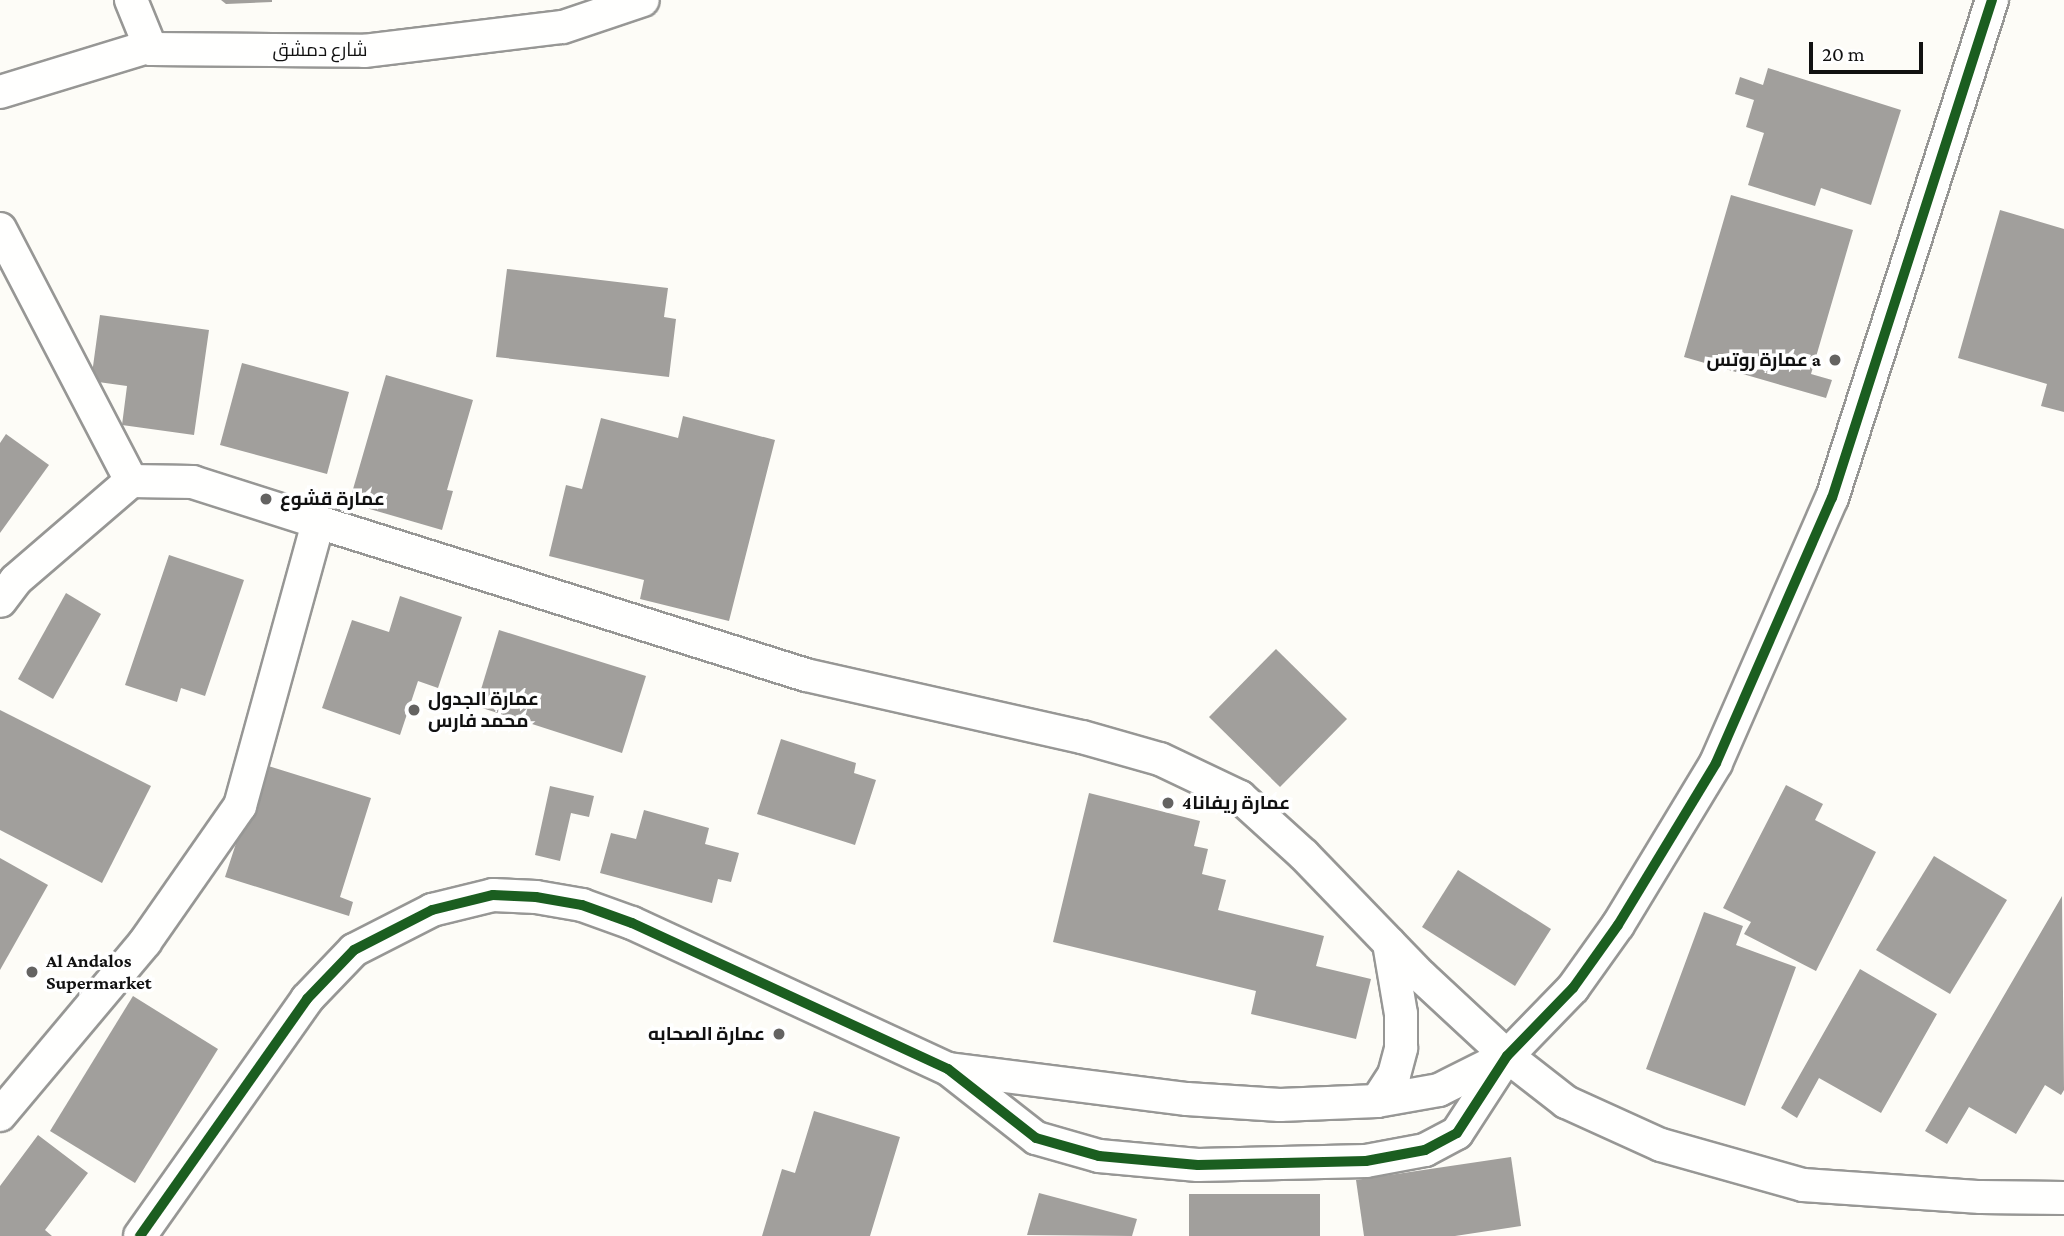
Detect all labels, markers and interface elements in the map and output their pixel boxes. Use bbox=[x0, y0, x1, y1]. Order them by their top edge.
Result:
scale bar bbox=[1812, 28, 1926, 72]
street label: شارع دمشق bbox=[272, 39, 368, 61]
text: 20 m bbox=[1822, 42, 1865, 66]
place label: عمارة روتس a bbox=[1706, 349, 1821, 371]
marker: عمارة روتس a bbox=[1827, 352, 1843, 368]
place label: عمارة قشوع bbox=[280, 488, 385, 510]
marker: عمارة قشوع bbox=[258, 491, 274, 507]
place label: عمارة الجدول محمد فارس bbox=[428, 688, 539, 732]
marker: عمارة الجدول محمد فارس bbox=[406, 702, 422, 718]
place label: عمارة ريفانا4 bbox=[1182, 792, 1290, 814]
marker: عمارة ريفانا4 bbox=[1160, 795, 1176, 811]
place label: Al Andalos Supermarket bbox=[46, 950, 152, 994]
marker: Al Andalos Supermarket bbox=[24, 964, 40, 980]
place label: عمارة الصحابه bbox=[648, 1023, 765, 1045]
marker: عمارة الصحابه bbox=[771, 1026, 787, 1042]

